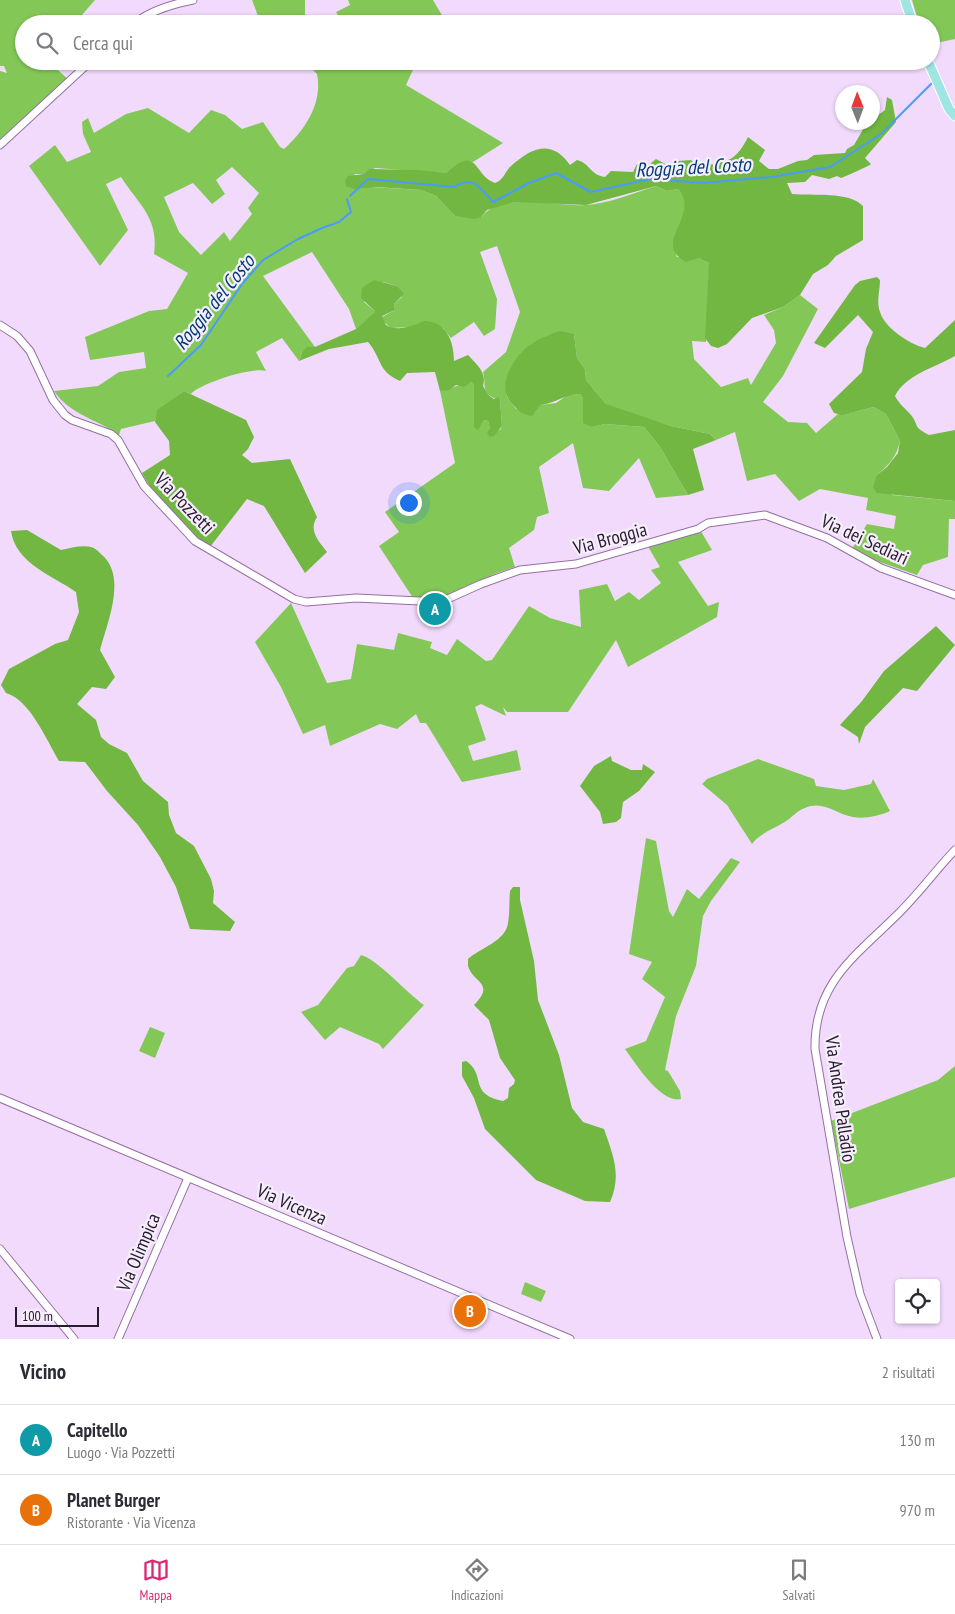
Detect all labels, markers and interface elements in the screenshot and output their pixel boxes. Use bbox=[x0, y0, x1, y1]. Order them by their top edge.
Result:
search box bbox=[15, 15, 940, 70]
icon: search bbox=[33, 29, 61, 57]
text: Cerca qui bbox=[73, 31, 133, 55]
north arrow bbox=[835, 85, 880, 130]
water label: Roggia del Costo bbox=[635, 151, 753, 183]
water label: Roggia del Costo bbox=[168, 248, 261, 355]
street label: Via Pozzetti bbox=[149, 466, 220, 539]
your location bbox=[396, 490, 422, 516]
street label: Via dei Sediari bbox=[816, 508, 913, 570]
street label: Via Broggia bbox=[570, 517, 649, 560]
pin: A bbox=[419, 590, 451, 628]
street label: Via Andrea Palladio bbox=[820, 1033, 862, 1164]
street label: Via Vicenza bbox=[252, 1178, 331, 1230]
street label: Via Olimpica bbox=[110, 1209, 165, 1296]
map controls bbox=[895, 1279, 940, 1324]
button: locate bbox=[895, 1279, 940, 1324]
pin: B bbox=[454, 1292, 486, 1330]
scale bar bbox=[15, 1304, 99, 1327]
text: 100 m bbox=[22, 1307, 53, 1325]
text: Vicino bbox=[20, 1358, 66, 1385]
text: 2 risultati bbox=[882, 1362, 935, 1382]
text: Capitello bbox=[67, 1418, 128, 1442]
text: A bbox=[32, 1430, 40, 1450]
text: 130 m bbox=[900, 1430, 935, 1450]
text: Luogo · Via Pozzetti bbox=[67, 1442, 175, 1462]
text: Planet Burger bbox=[67, 1488, 160, 1512]
text: B bbox=[32, 1500, 40, 1520]
text: 970 m bbox=[900, 1500, 935, 1520]
text: Ristorante · Via Vicenza bbox=[67, 1512, 196, 1532]
tab: Mappa bbox=[140, 1556, 172, 1604]
tab: Indicazioni bbox=[451, 1556, 503, 1604]
tab: Salvati bbox=[783, 1556, 815, 1604]

